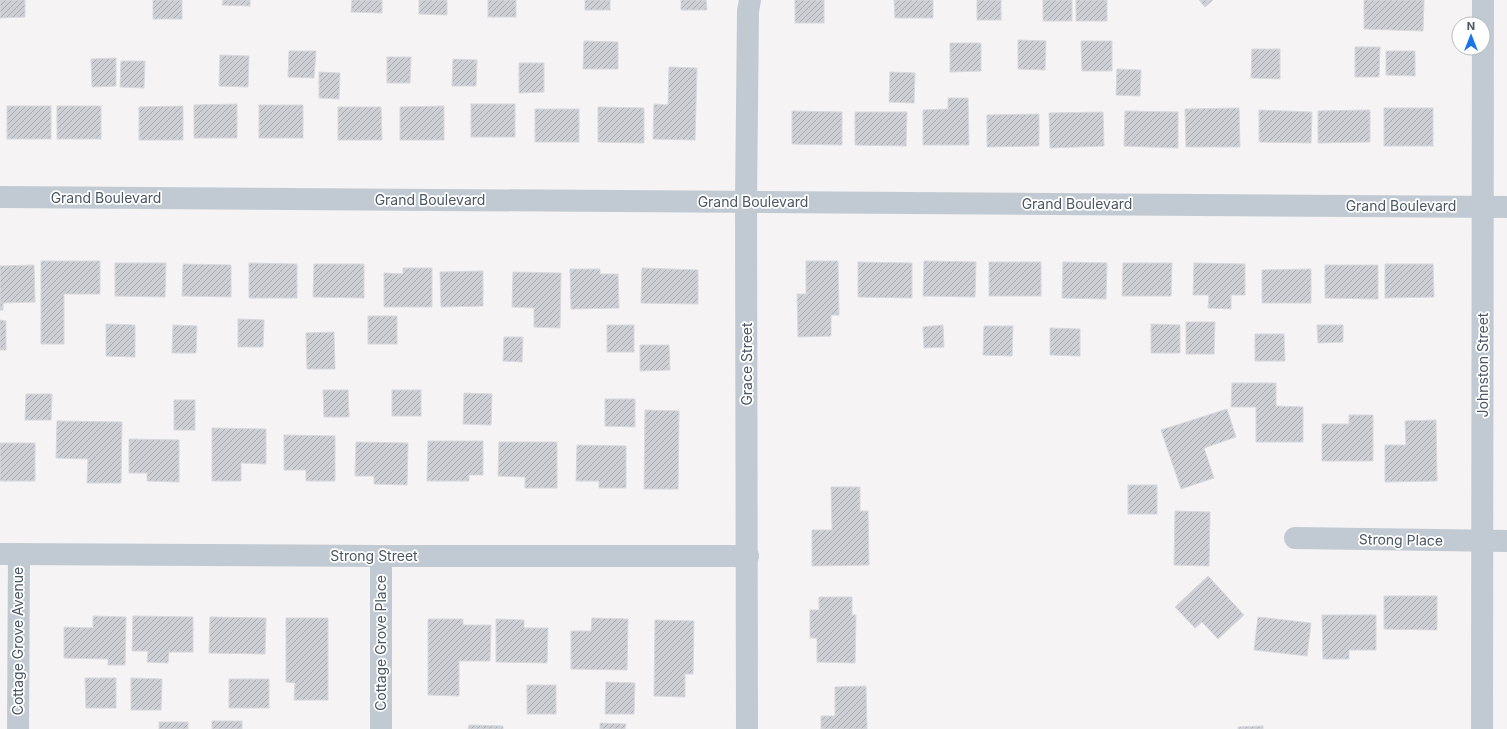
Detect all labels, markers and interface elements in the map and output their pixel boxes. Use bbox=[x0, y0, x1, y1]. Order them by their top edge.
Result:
north arrow bbox=[1451, 16, 1491, 56]
text: N bbox=[1467, 19, 1475, 33]
street label: Grand Boulevard bbox=[51, 189, 161, 206]
street label: Grand Boulevard bbox=[375, 191, 485, 208]
street label: Grand Boulevard bbox=[698, 193, 808, 210]
street label: Grand Boulevard bbox=[1022, 195, 1132, 212]
street label: Grand Boulevard bbox=[1346, 197, 1456, 214]
street label: Johnston Street bbox=[1474, 312, 1491, 417]
street label: Grace Street bbox=[738, 322, 755, 406]
street label: Strong Place bbox=[1359, 530, 1443, 549]
street label: Strong Street bbox=[330, 547, 418, 564]
street label: Cottage Grove Avenue bbox=[9, 567, 26, 715]
street label: Cottage Grove Place bbox=[372, 575, 389, 711]

